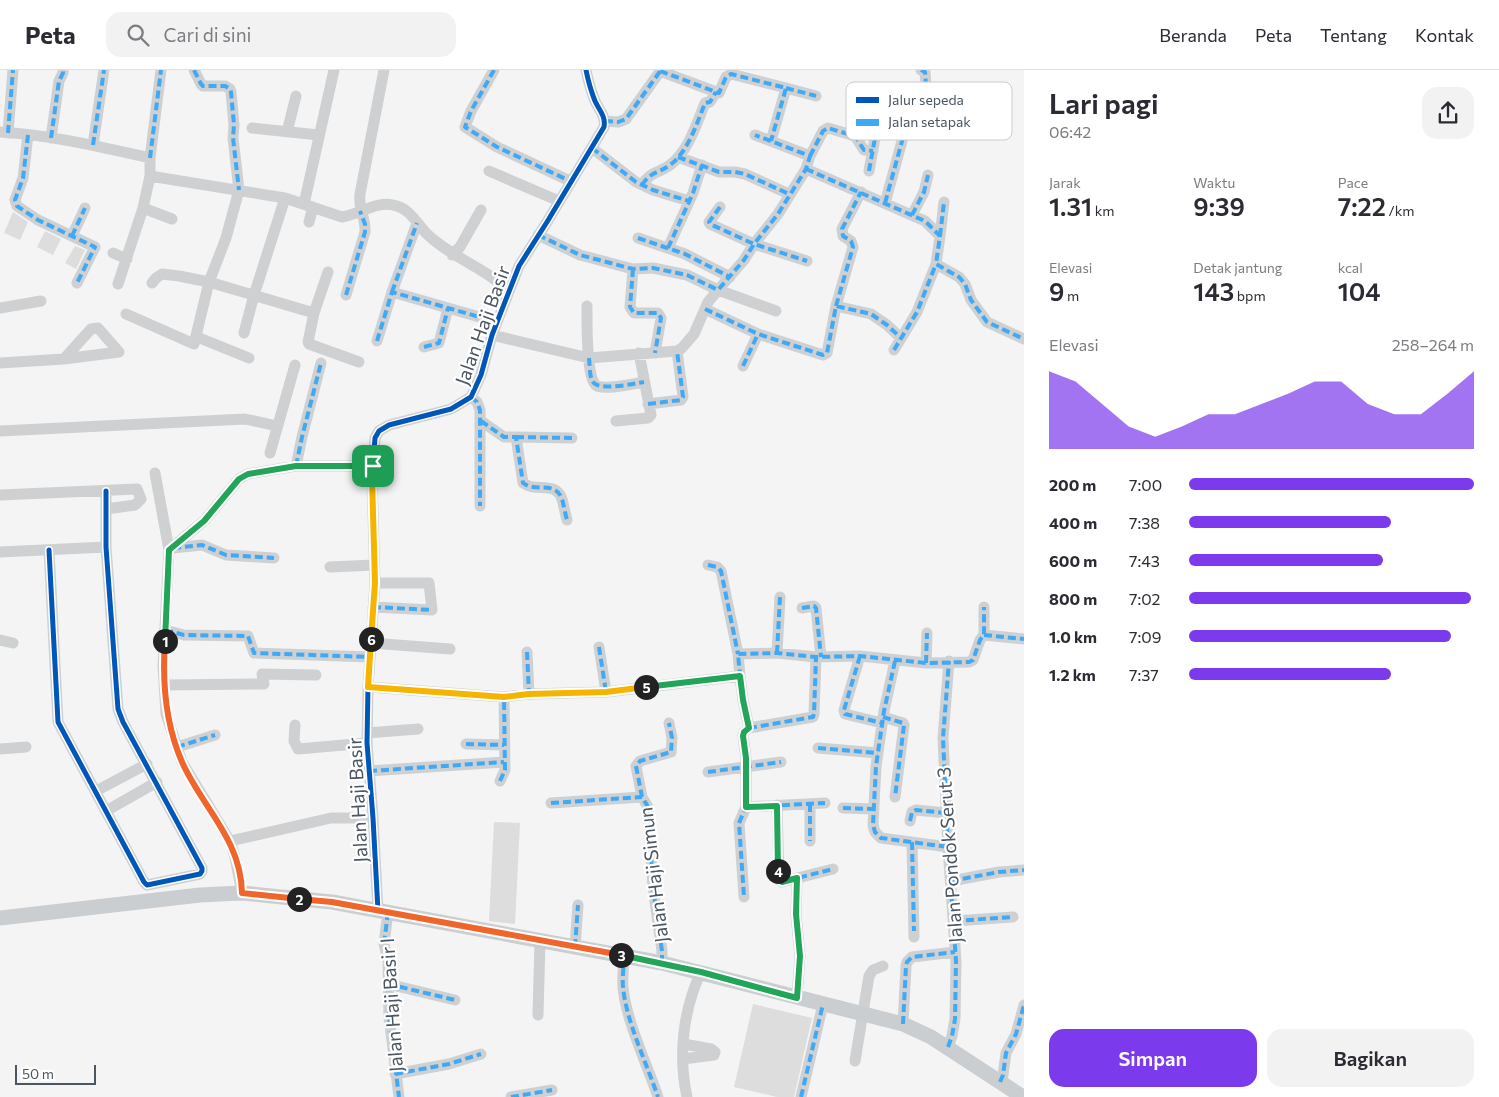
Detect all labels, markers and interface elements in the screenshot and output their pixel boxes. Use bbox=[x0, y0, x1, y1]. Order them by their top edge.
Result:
search box bbox=[106, 12, 456, 57]
text: Peta bbox=[25, 20, 76, 49]
icon: search bbox=[124, 21, 152, 49]
text: Cari di sini bbox=[164, 23, 251, 46]
text: Beranda bbox=[1159, 24, 1227, 46]
text: Peta bbox=[1255, 24, 1292, 46]
text: Tentang bbox=[1320, 24, 1387, 46]
text: Kontak bbox=[1415, 24, 1474, 46]
legend bbox=[846, 82, 1012, 140]
text: Lari pagi bbox=[1049, 86, 1159, 120]
button: share bbox=[1422, 87, 1474, 139]
text: Jalur sepeda bbox=[888, 91, 964, 108]
text: Jalan setapak bbox=[888, 113, 971, 130]
text: 06:42 bbox=[1049, 122, 1091, 141]
text: Jarak bbox=[1049, 174, 1081, 191]
text: Waktu bbox=[1193, 174, 1235, 191]
text: Pace bbox=[1338, 174, 1368, 191]
text: 1.31 bbox=[1049, 191, 1092, 221]
text: 9:39 bbox=[1193, 191, 1245, 221]
text: 7:22 bbox=[1338, 191, 1386, 221]
text: km bbox=[1092, 202, 1115, 219]
text: /km bbox=[1386, 202, 1415, 219]
text: Elevasi bbox=[1049, 259, 1092, 276]
text: Detak jantung bbox=[1193, 259, 1282, 276]
text: kcal bbox=[1338, 259, 1363, 276]
street label: Jalan Haji Basir bbox=[450, 262, 514, 388]
text: 9 bbox=[1049, 276, 1064, 306]
text: 143 bbox=[1193, 276, 1234, 306]
text: 104 bbox=[1338, 276, 1381, 306]
text: m bbox=[1064, 287, 1079, 304]
text: bpm bbox=[1234, 287, 1266, 304]
text: Elevasi bbox=[1049, 335, 1099, 354]
text: 258–264 m bbox=[1392, 335, 1474, 354]
pin bbox=[352, 445, 394, 487]
icon: arrive bbox=[359, 452, 387, 480]
text: 200 m bbox=[1049, 475, 1096, 494]
text: 7:00 bbox=[1129, 475, 1162, 494]
text: 400 m bbox=[1049, 513, 1097, 532]
text: 7:38 bbox=[1129, 513, 1160, 532]
text: 600 m bbox=[1049, 551, 1097, 570]
text: 7:43 bbox=[1129, 551, 1160, 570]
text: 800 m bbox=[1049, 589, 1097, 608]
text: 7:02 bbox=[1129, 589, 1161, 608]
pin: 6 bbox=[358, 626, 384, 652]
text: 1.0 km bbox=[1049, 627, 1097, 646]
text: 7:09 bbox=[1129, 627, 1161, 646]
pin: 1 bbox=[152, 628, 178, 654]
text: 6 bbox=[367, 631, 376, 648]
text: 1 bbox=[162, 633, 169, 650]
text: 1.2 km bbox=[1049, 665, 1096, 684]
text: 7:37 bbox=[1129, 665, 1159, 684]
pin: 5 bbox=[634, 674, 658, 700]
text: 5 bbox=[642, 679, 651, 696]
street label: Jalan Haji Basir bbox=[342, 736, 372, 863]
street label: Jalan Pondok Serut 3 bbox=[931, 766, 967, 944]
street label: Jalan Haji Simun bbox=[633, 806, 673, 944]
pin: 4 bbox=[766, 858, 790, 884]
text: 4 bbox=[774, 863, 783, 880]
pin: 2 bbox=[286, 886, 312, 912]
text: 2 bbox=[296, 891, 303, 908]
street label: Jalan Haji Basir I bbox=[375, 937, 407, 1073]
pin: 3 bbox=[608, 942, 634, 968]
text: 3 bbox=[617, 947, 626, 964]
button: Simpan bbox=[1049, 1029, 1257, 1087]
button: Bagikan bbox=[1267, 1029, 1474, 1087]
scale bar bbox=[15, 1062, 96, 1085]
text: 50 m bbox=[22, 1065, 54, 1082]

